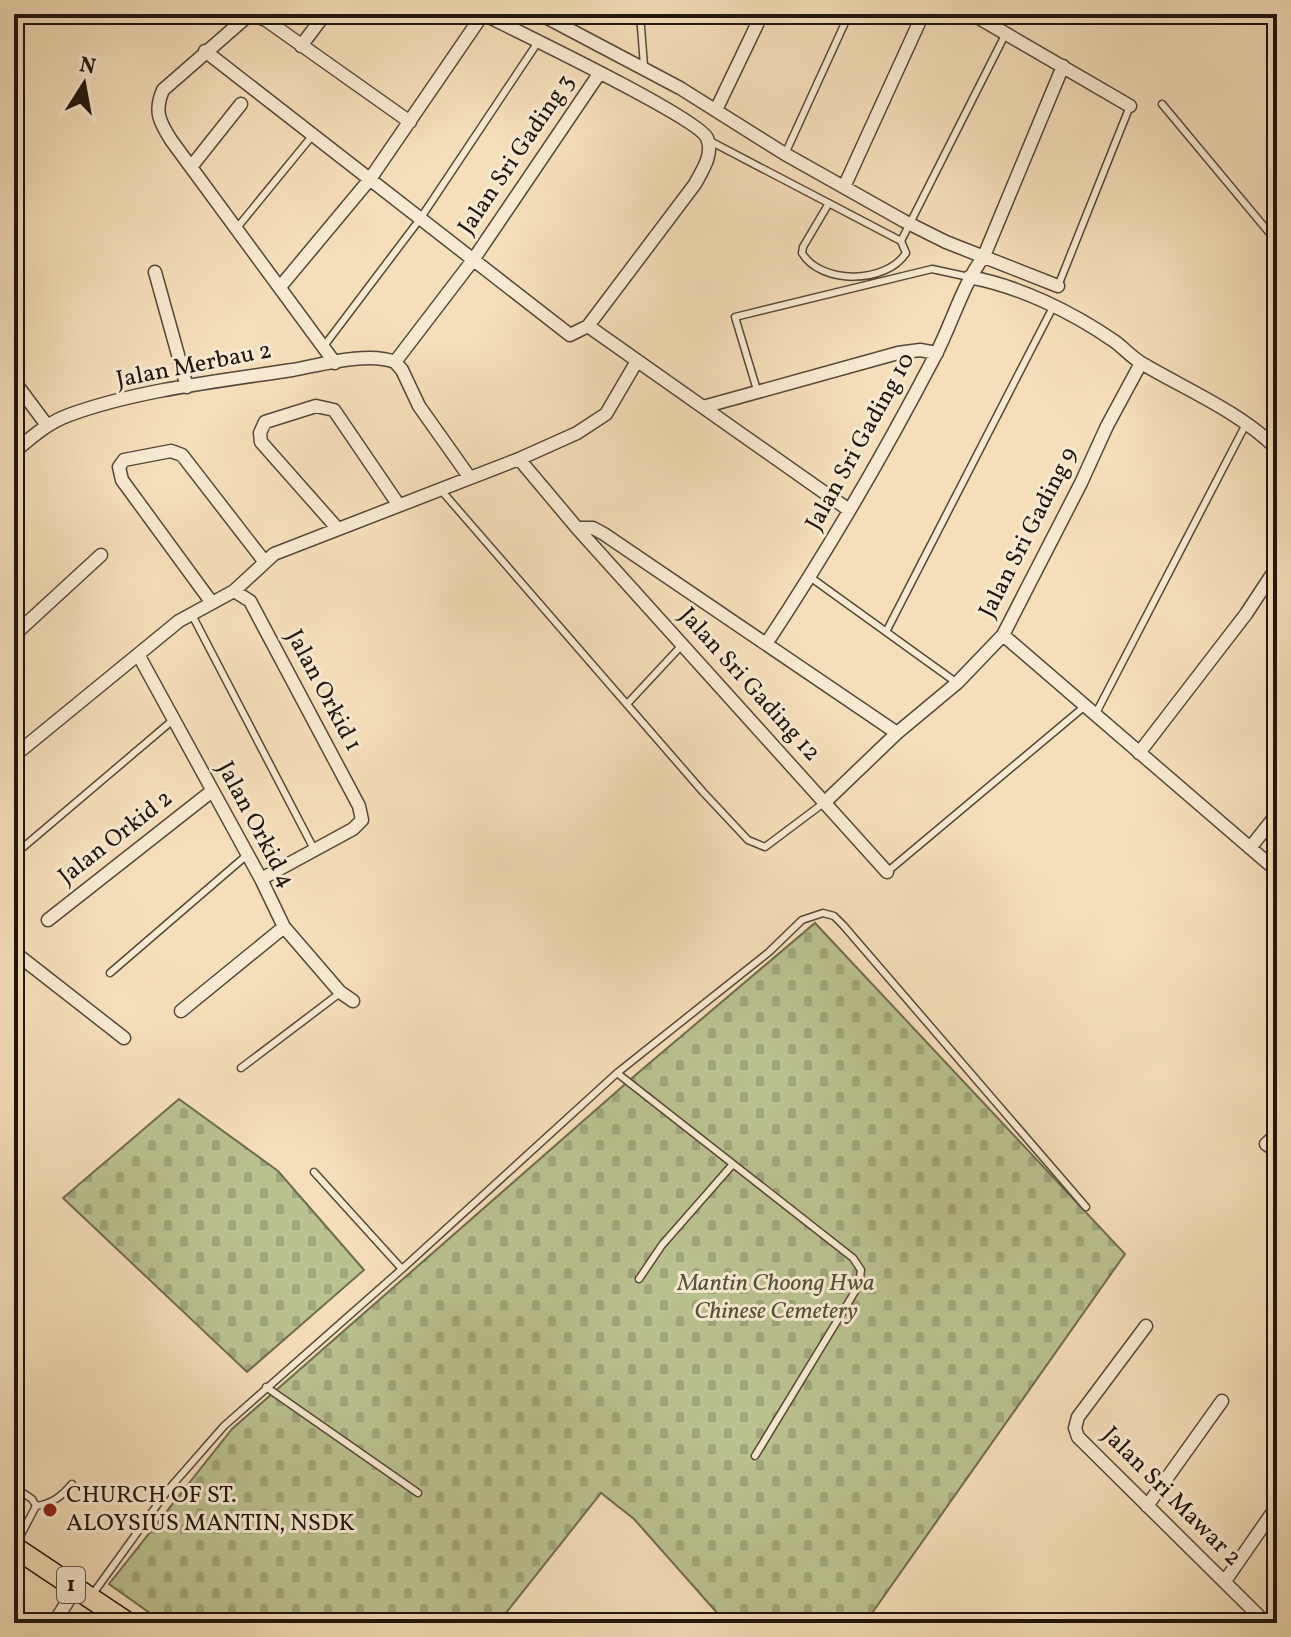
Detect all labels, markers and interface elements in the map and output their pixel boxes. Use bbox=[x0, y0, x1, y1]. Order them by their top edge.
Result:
north arrow bbox=[44, 44, 124, 124]
text: N bbox=[77, 50, 98, 84]
street label: Jalan Sri Gading 3 bbox=[451, 68, 583, 242]
street label: Jalan Merbau 2 bbox=[113, 334, 275, 398]
street label: Jalan Sri Gading 10 bbox=[798, 347, 924, 537]
street label: Jalan Sri Gading 9 bbox=[971, 442, 1087, 624]
street label: Jalan Sri Gading 12 bbox=[670, 600, 828, 770]
street label: Jalan Orkid 1 bbox=[277, 624, 369, 758]
street label: Jalan Orkid 4 bbox=[207, 756, 303, 894]
street label: Jalan Orkid 2 bbox=[51, 782, 181, 894]
park label: Mantin Choong Hwa Chinese Cemetery bbox=[676, 1267, 875, 1329]
street label: Jalan Sri Mawar 2 bbox=[1093, 1419, 1249, 1575]
place label: CHURCH OF ST. ALOYSIUS MANTIN, NSDK bbox=[66, 1479, 355, 1541]
marker: CHURCH OF ST. ALOYSIUS MANTIN, NSDK bbox=[41, 1501, 59, 1519]
road number: 1 bbox=[57, 1567, 85, 1603]

